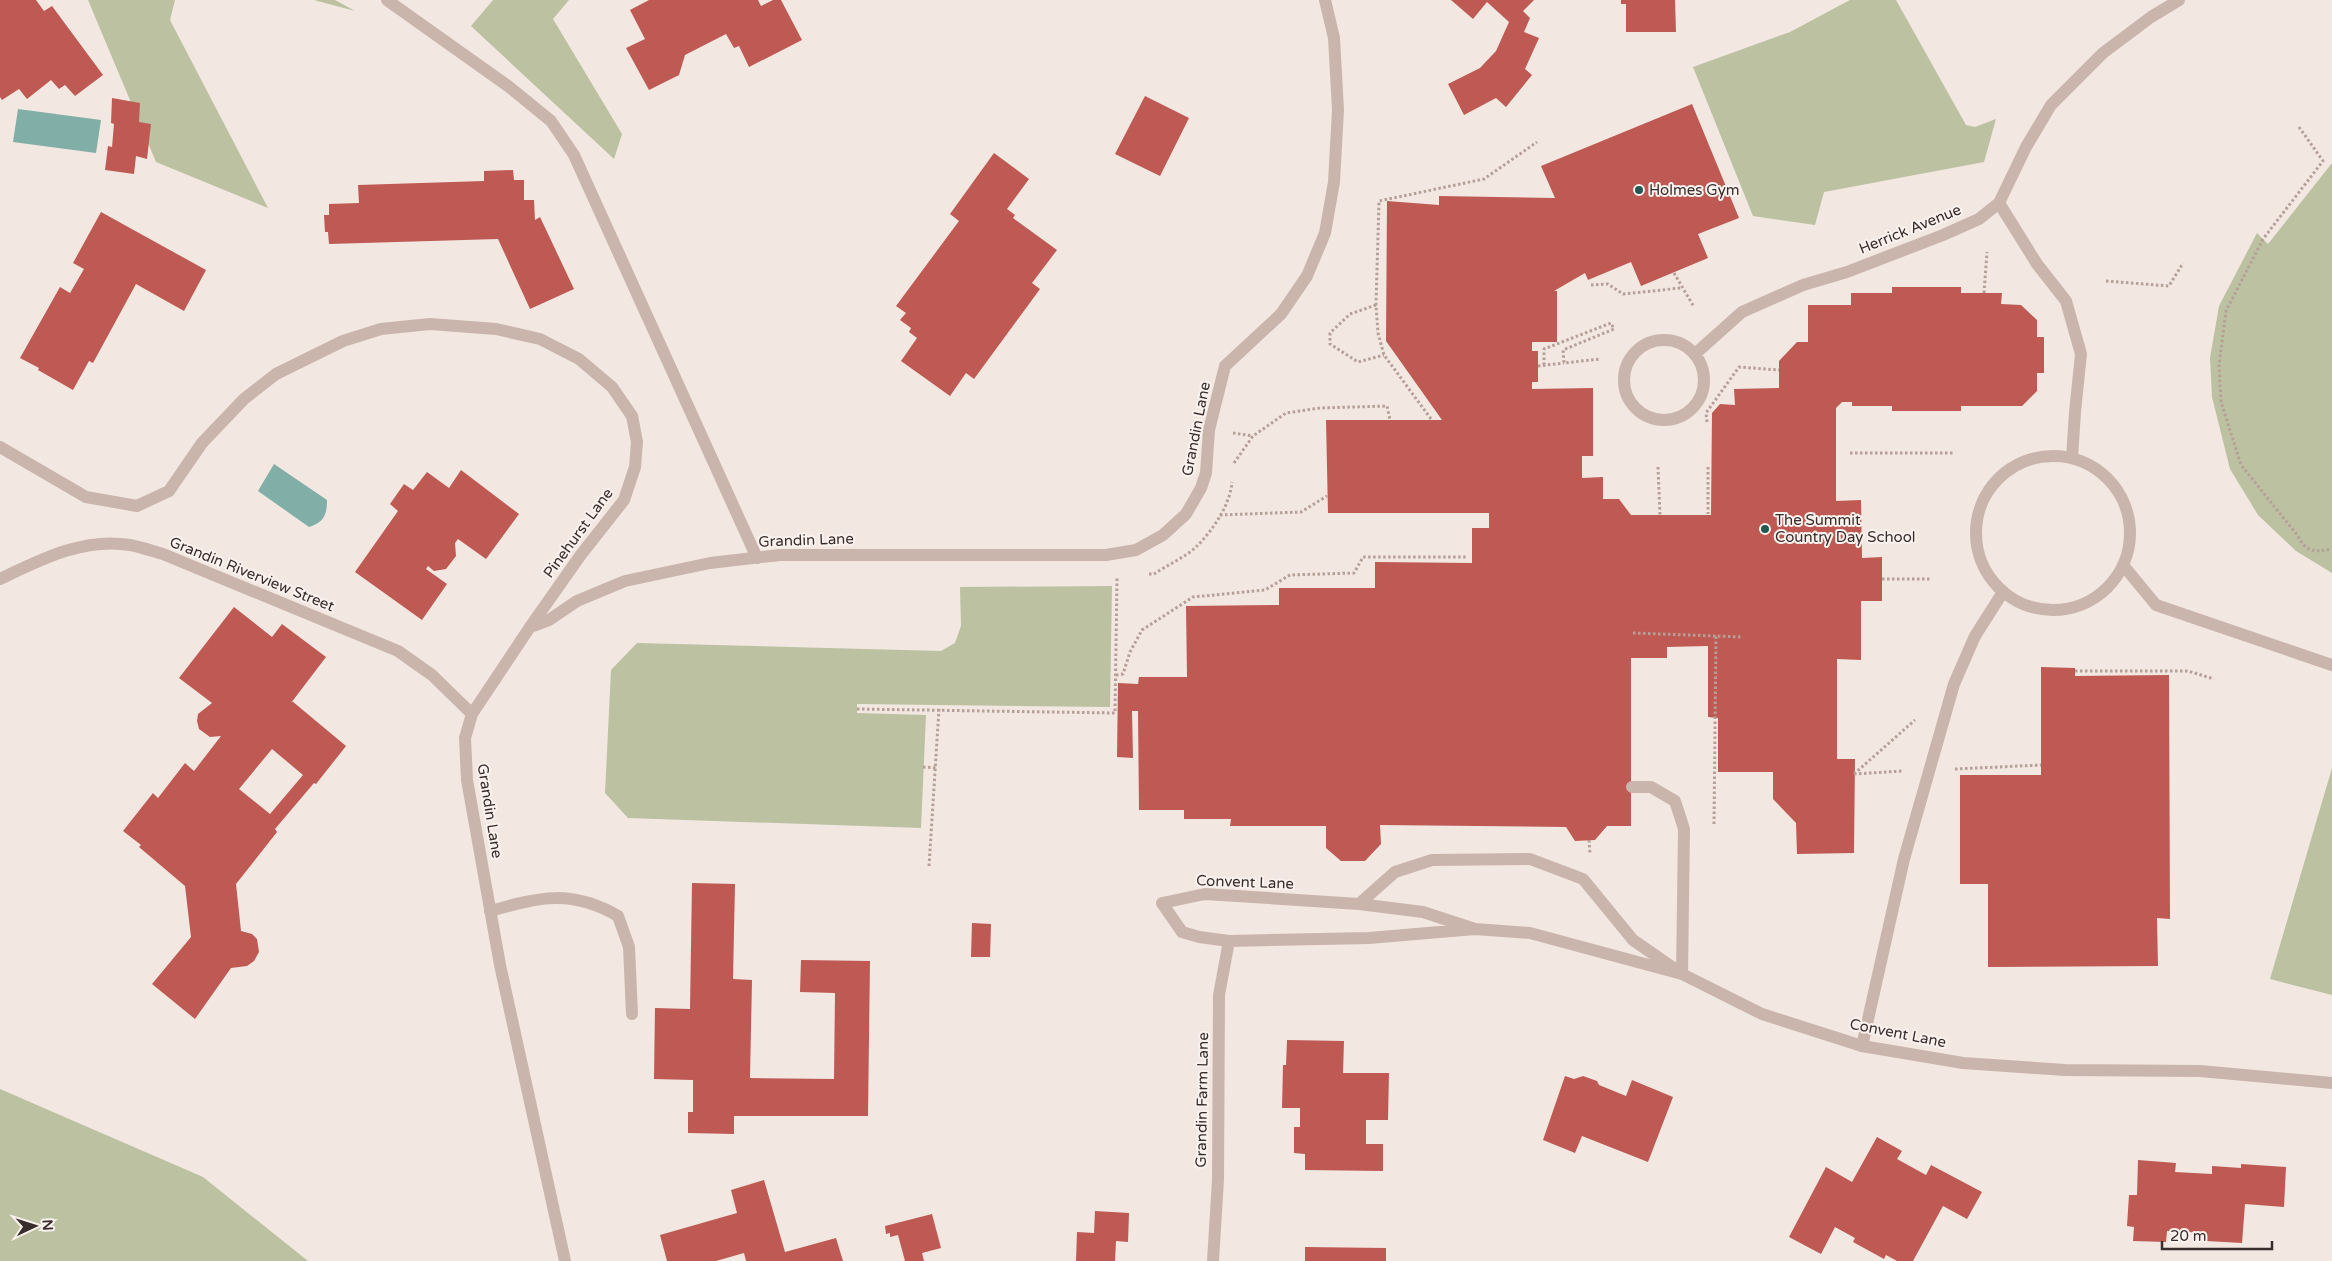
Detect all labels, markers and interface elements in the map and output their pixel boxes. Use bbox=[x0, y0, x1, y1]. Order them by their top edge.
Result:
place label: Holmes Gym bbox=[1649, 181, 1740, 199]
marker: Holmes Gym bbox=[1633, 184, 1645, 196]
street label: Herrick Avenue bbox=[1856, 200, 1964, 258]
street label: Grandin Lane bbox=[1178, 380, 1214, 478]
street label: Pinehurst Lane bbox=[539, 485, 617, 581]
place label: The Summit Country Day School bbox=[1775, 511, 1916, 546]
marker: The Summit Country Day School bbox=[1759, 523, 1771, 535]
street label: Grandin Lane bbox=[758, 529, 854, 551]
street label: Grandin Riverview Street bbox=[167, 533, 337, 615]
street label: Grandin Lane bbox=[474, 762, 506, 860]
street label: Convent Lane bbox=[1196, 871, 1294, 893]
street label: Convent Lane bbox=[1848, 1015, 1948, 1051]
street label: Grandin Farm Lane bbox=[1192, 1032, 1212, 1168]
north arrow bbox=[10, 1201, 60, 1251]
scale bar bbox=[2162, 1218, 2272, 1250]
text: N bbox=[39, 1219, 56, 1231]
text: 20 m bbox=[2170, 1227, 2207, 1245]

